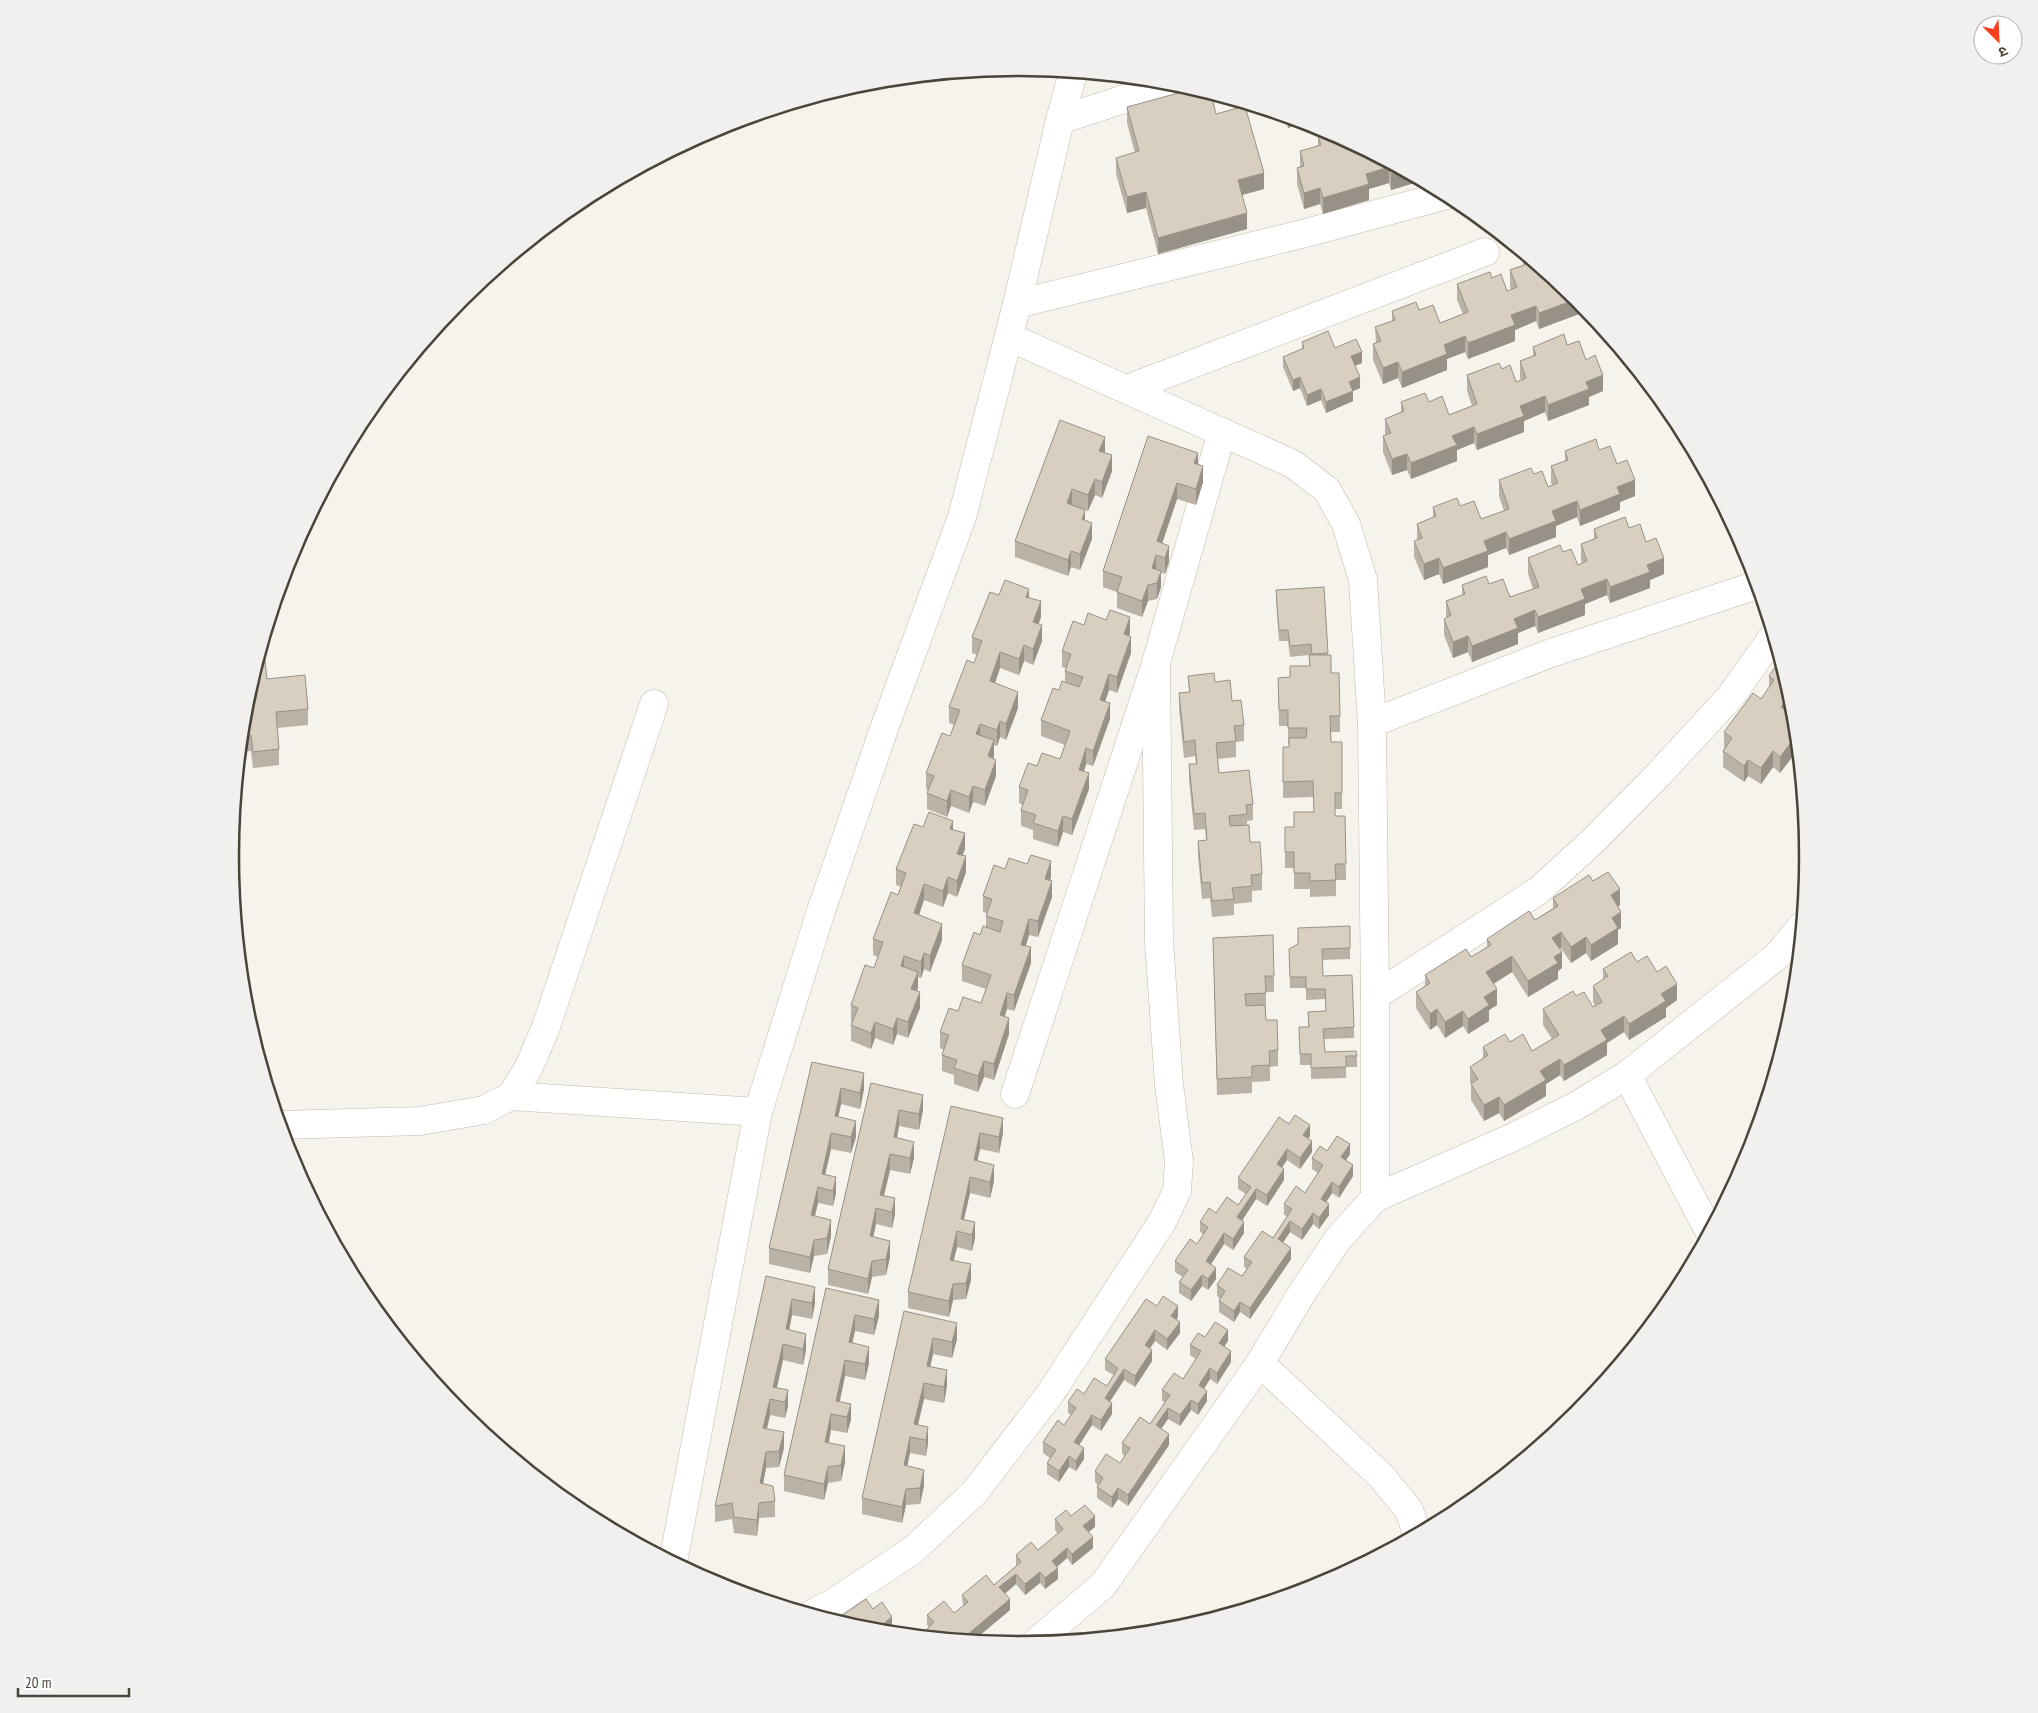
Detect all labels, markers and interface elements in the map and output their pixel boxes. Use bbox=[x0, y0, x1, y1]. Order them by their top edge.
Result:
north arrow bbox=[1973, 15, 2023, 65]
text: उ bbox=[1995, 42, 2011, 62]
scale bar bbox=[18, 1666, 129, 1698]
text: 20 m bbox=[25, 1673, 51, 1692]

